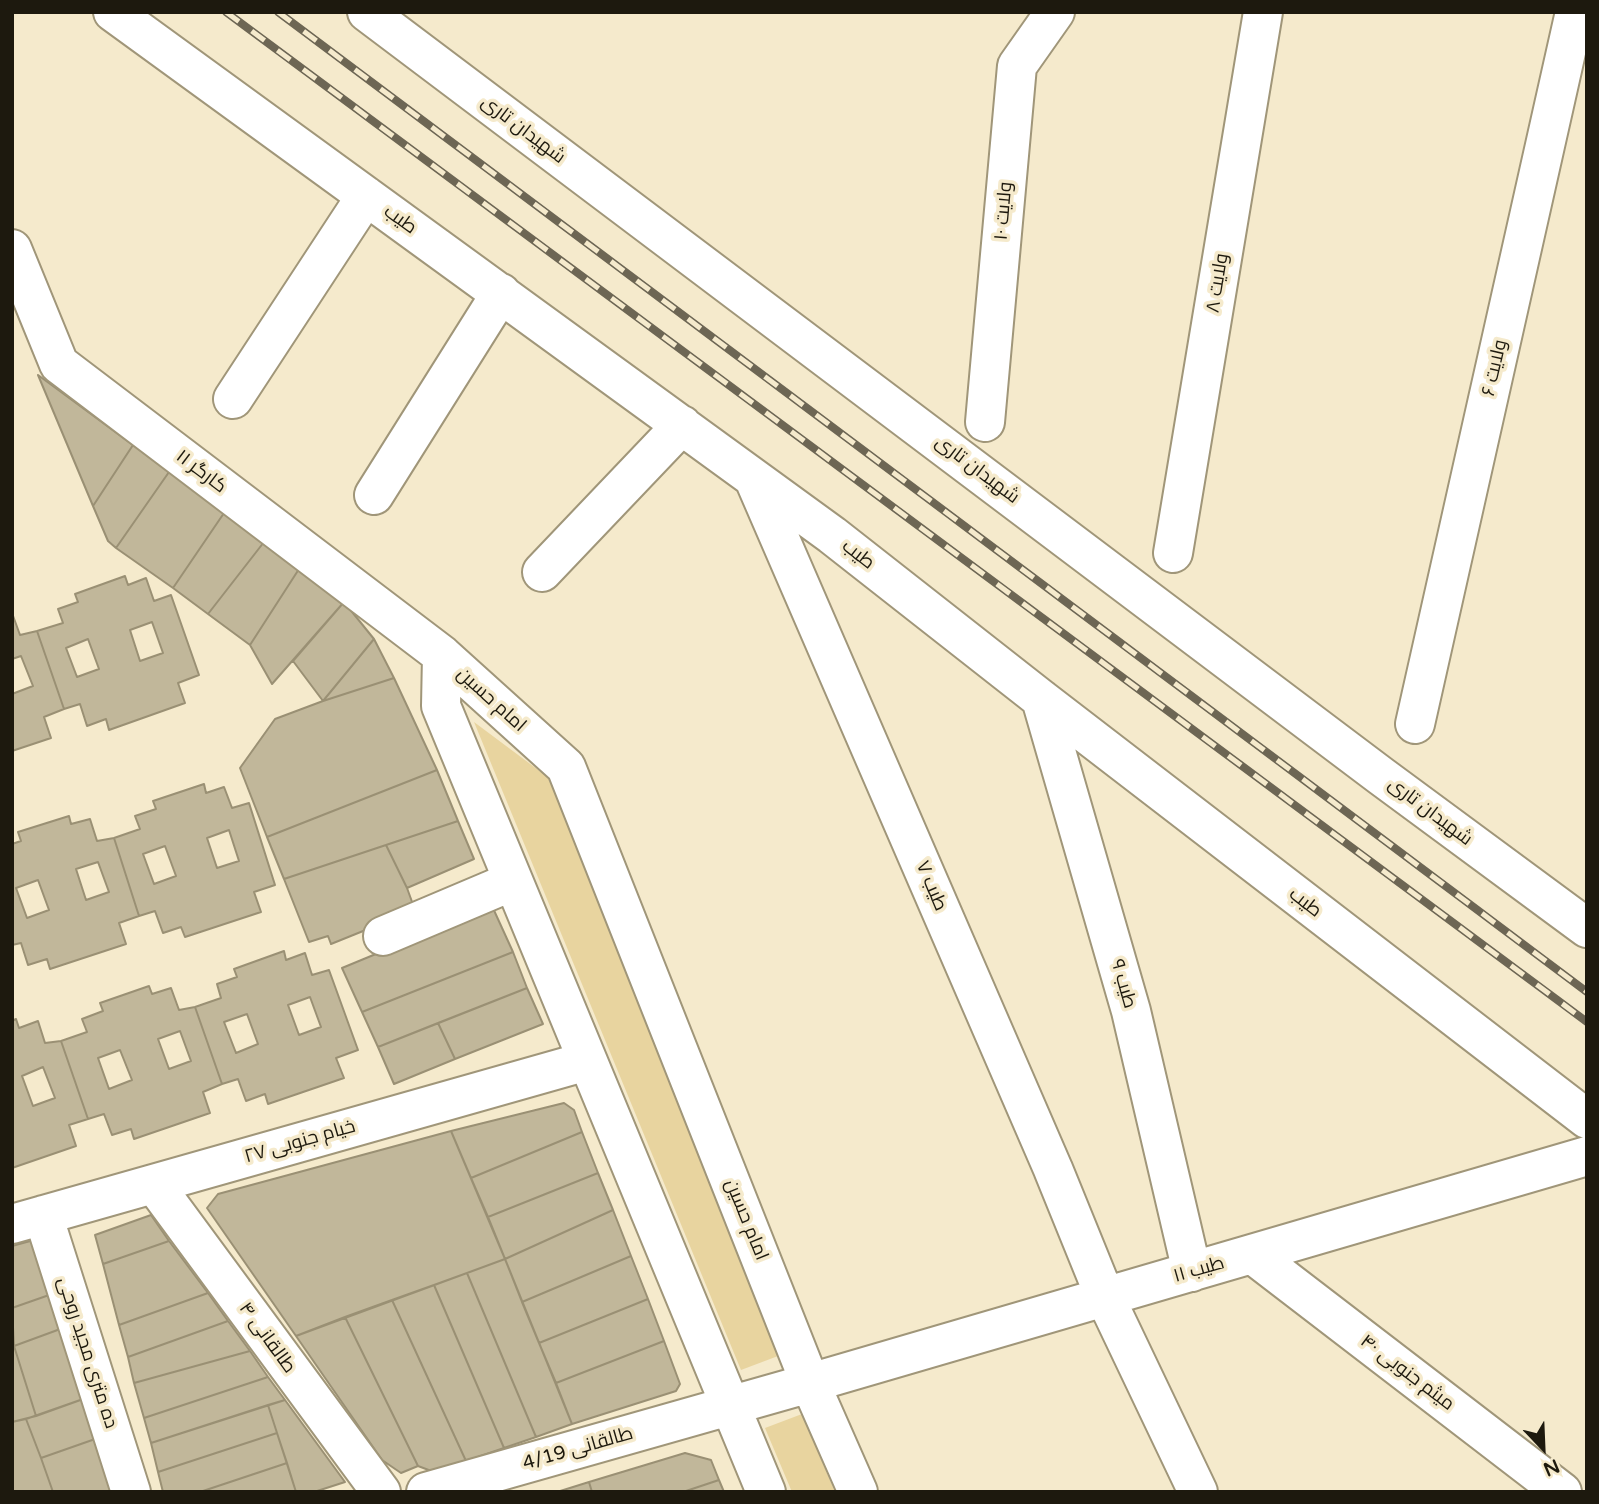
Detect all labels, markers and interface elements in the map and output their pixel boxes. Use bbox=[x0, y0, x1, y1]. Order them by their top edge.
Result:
street label: شهیدان تاری bbox=[476, 91, 570, 169]
street label: ولایت ۱۰ bbox=[990, 181, 1018, 241]
street label: طیب bbox=[379, 200, 421, 240]
street label: ولایت ۸ bbox=[1202, 252, 1234, 314]
street label: ولایت ۶ bbox=[1477, 338, 1513, 398]
street label: شهیدان تاری bbox=[930, 431, 1024, 509]
street label: کارگر ۱۱ bbox=[171, 446, 231, 498]
street label: طیب bbox=[837, 535, 879, 575]
street label: امام حسین bbox=[452, 663, 530, 737]
street label: شهیدان تاری bbox=[1383, 773, 1477, 851]
street label: طیب ۷ bbox=[910, 858, 952, 914]
street label: طیب bbox=[1284, 883, 1326, 923]
street label: طیب ۹ bbox=[1105, 957, 1141, 1011]
street label: خیام جنوبی ۲۷ bbox=[242, 1115, 358, 1169]
street label: امام حسین bbox=[719, 1176, 773, 1264]
street label: طیب ۱۱ bbox=[1171, 1252, 1227, 1288]
street label: ده متری مجید روحی bbox=[52, 1274, 122, 1432]
street label: طالقانی ۴ bbox=[234, 1298, 300, 1378]
street label: میثم جنوبی ۴۰ bbox=[1355, 1330, 1459, 1416]
north arrow bbox=[1508, 1413, 1578, 1483]
street label: طالقانی 4/19 bbox=[520, 1422, 636, 1476]
text: N bbox=[1540, 1454, 1563, 1480]

